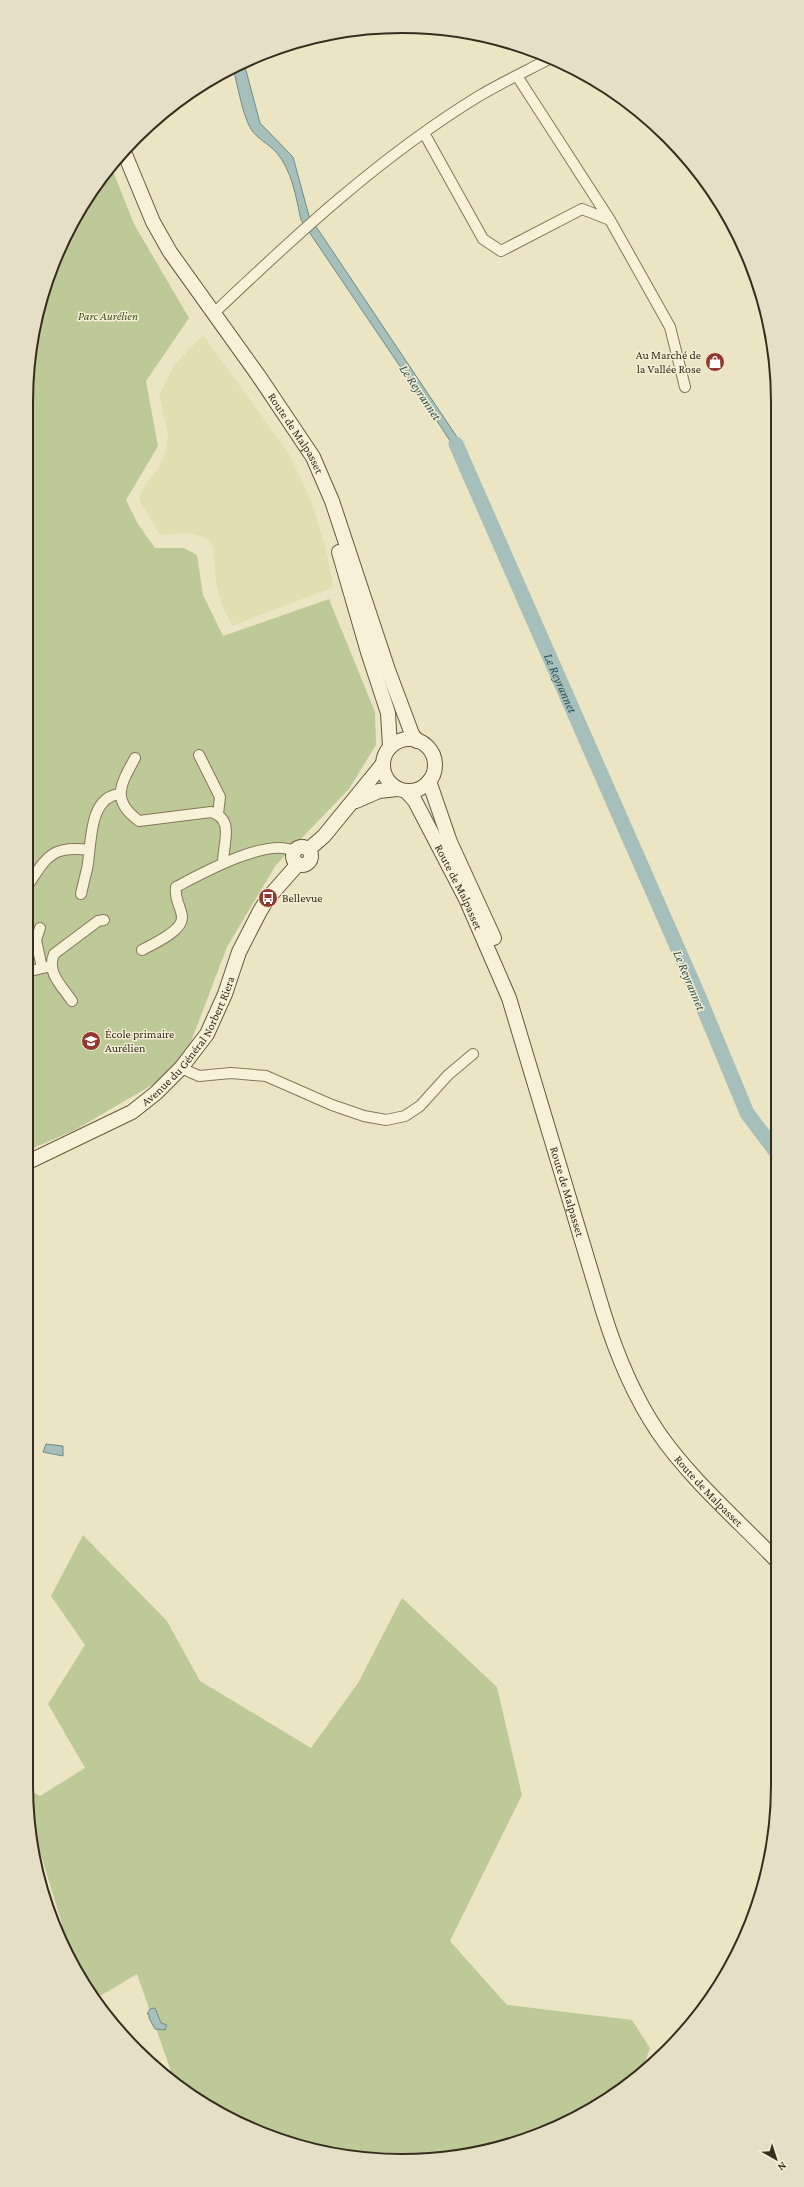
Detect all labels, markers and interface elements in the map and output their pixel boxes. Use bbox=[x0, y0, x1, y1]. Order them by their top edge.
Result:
park label: Parc Aurélien bbox=[78, 309, 138, 323]
place label: Au Marché de la Vallée Rose bbox=[636, 348, 701, 376]
shop icon: Au Marché de la Vallée Rose bbox=[704, 351, 726, 373]
water label: Le Reyrannet bbox=[397, 362, 445, 423]
street label: Route de Malpasset bbox=[265, 390, 327, 477]
water label: Le Reyrannet bbox=[541, 651, 580, 715]
street label: Route de Malpasset bbox=[432, 842, 486, 933]
bus stop icon: Bellevue bbox=[257, 887, 279, 909]
place label: Bellevue bbox=[282, 891, 323, 905]
water label: Le Reyrannet bbox=[670, 948, 709, 1013]
street label: Avenue du Général Norbert Riera bbox=[139, 974, 238, 1109]
place label: École primaire Aurélien bbox=[105, 1027, 174, 1055]
school or university icon: École primaire Aurélien bbox=[80, 1030, 102, 1052]
street label: Route de Malpasset bbox=[547, 1145, 588, 1239]
street label: Route de Malpasset bbox=[671, 1452, 747, 1530]
north arrow bbox=[756, 2139, 796, 2179]
text: N bbox=[775, 2160, 789, 2174]

